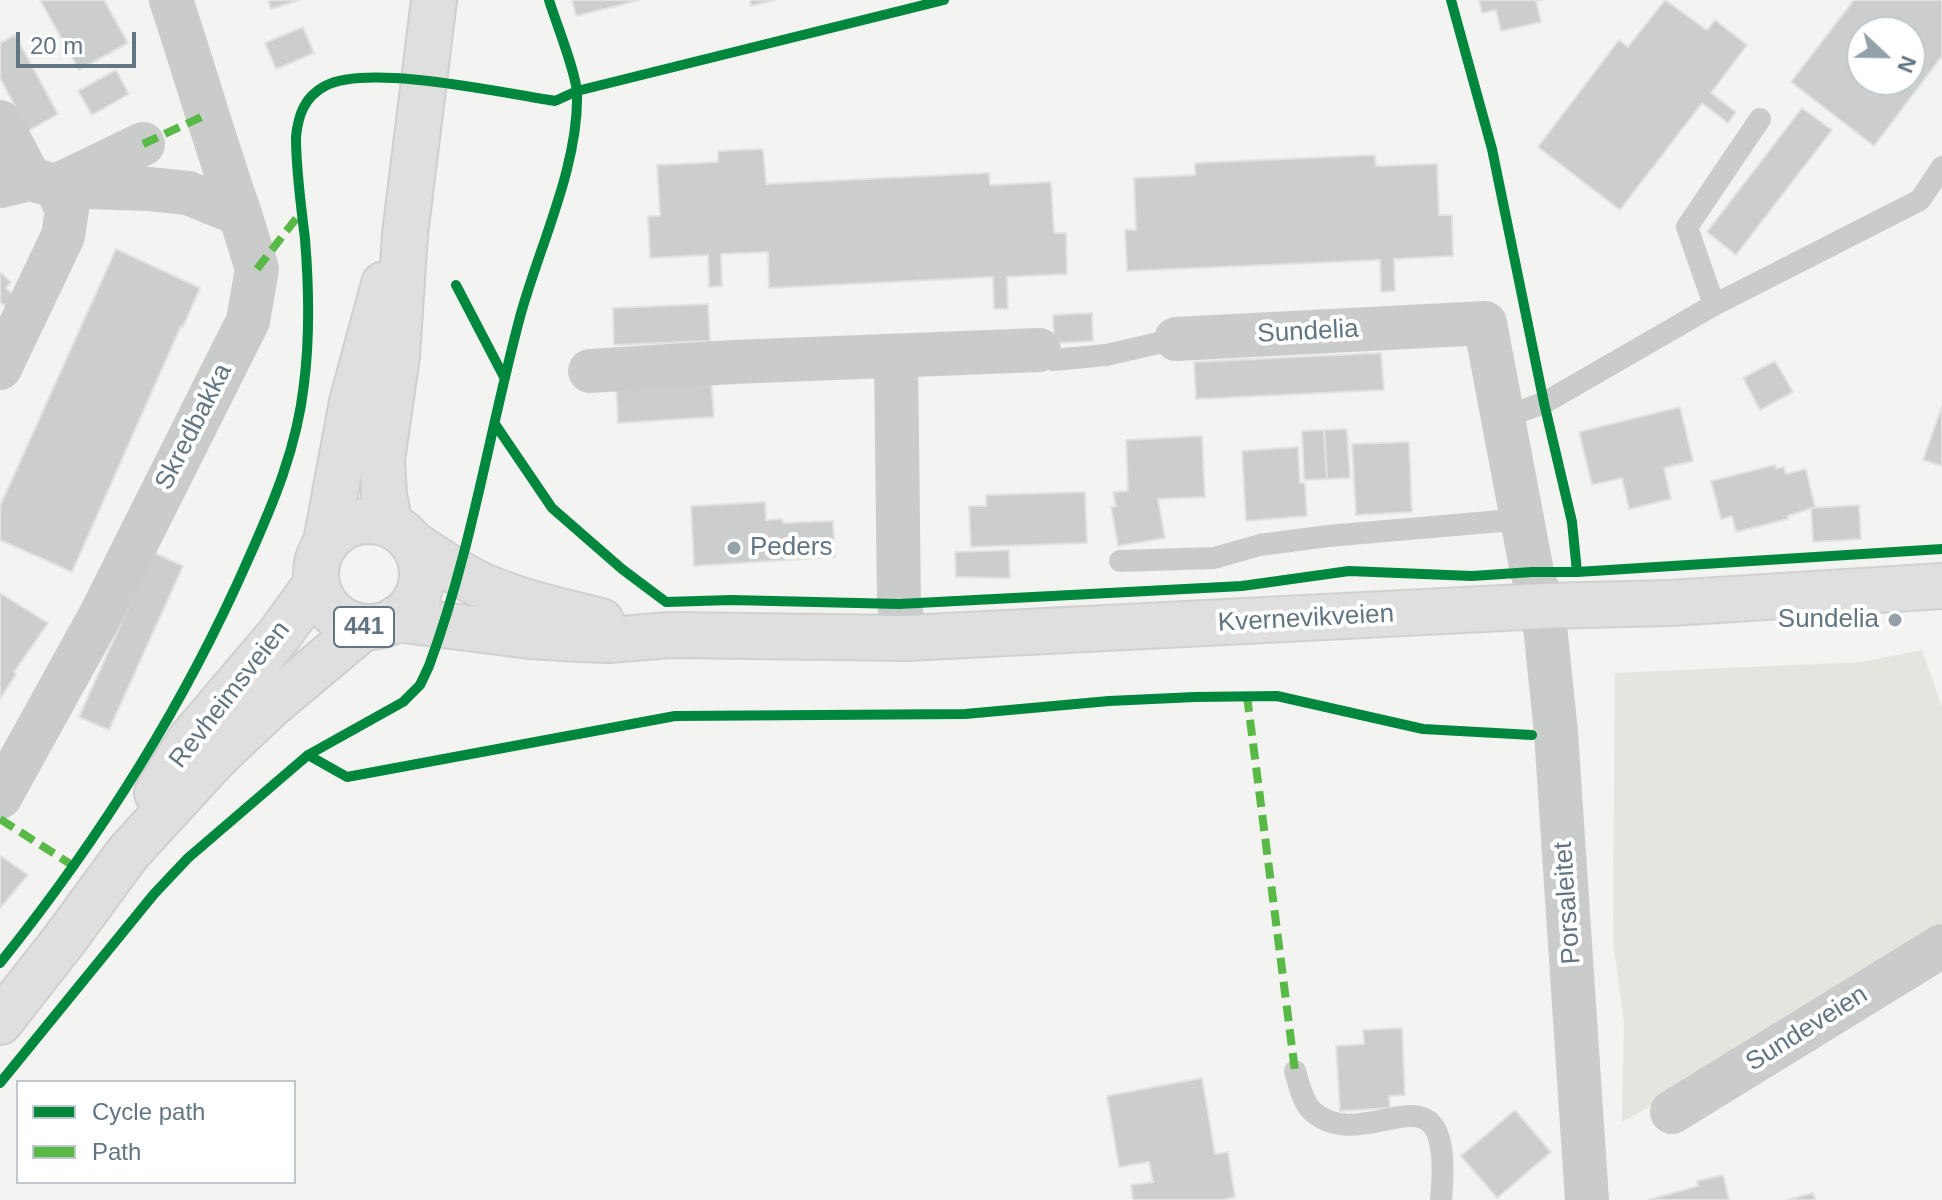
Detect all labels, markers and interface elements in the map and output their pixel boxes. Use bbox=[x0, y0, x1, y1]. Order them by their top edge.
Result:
scale bar bbox=[20, 16, 140, 66]
north arrow bbox=[1846, 16, 1926, 96]
text: 20 m bbox=[30, 32, 83, 59]
text: N bbox=[1892, 52, 1921, 76]
street label: Sundelia bbox=[1257, 314, 1359, 350]
street label: Skredbakka bbox=[149, 359, 239, 495]
place label: Peders bbox=[750, 532, 832, 564]
marker: Peders bbox=[725, 539, 743, 557]
street label: Kvernevikveien bbox=[1217, 599, 1395, 639]
place label: Sundelia bbox=[1778, 604, 1879, 636]
road number: 441 bbox=[334, 607, 394, 647]
marker: Sundelia bbox=[1886, 611, 1904, 629]
street label: Revheimsveien bbox=[163, 615, 297, 775]
street label: Porsaleitet bbox=[1548, 841, 1588, 965]
street label: Sundeveien bbox=[1740, 979, 1874, 1079]
legend bbox=[16, 1080, 296, 1184]
text: Cycle path bbox=[92, 1098, 205, 1125]
text: Path bbox=[92, 1138, 141, 1165]

